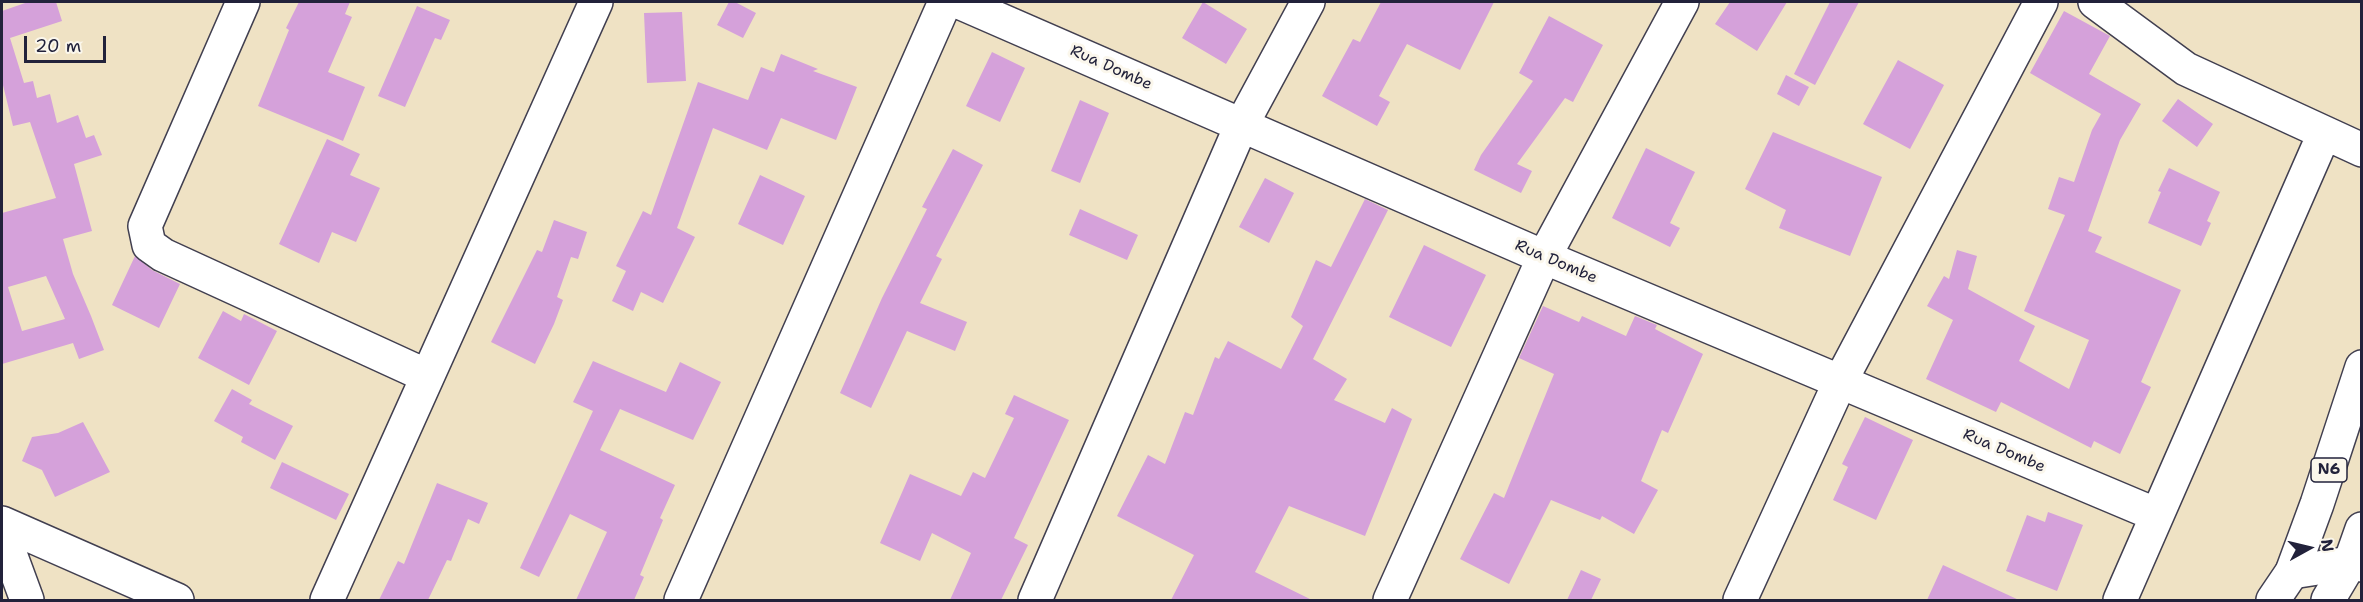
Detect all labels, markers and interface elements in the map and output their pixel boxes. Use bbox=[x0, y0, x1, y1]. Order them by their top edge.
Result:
scale bar bbox=[27, 24, 110, 62]
text: 20 m bbox=[35, 34, 81, 58]
street label: Rua Dombe bbox=[1067, 41, 1155, 95]
street label: Rua Dombe bbox=[1512, 236, 1600, 288]
street label: Rua Dombe bbox=[1960, 425, 2048, 477]
road number: N6 bbox=[2311, 458, 2347, 482]
north arrow bbox=[2279, 518, 2339, 578]
text: N bbox=[2316, 538, 2339, 553]

